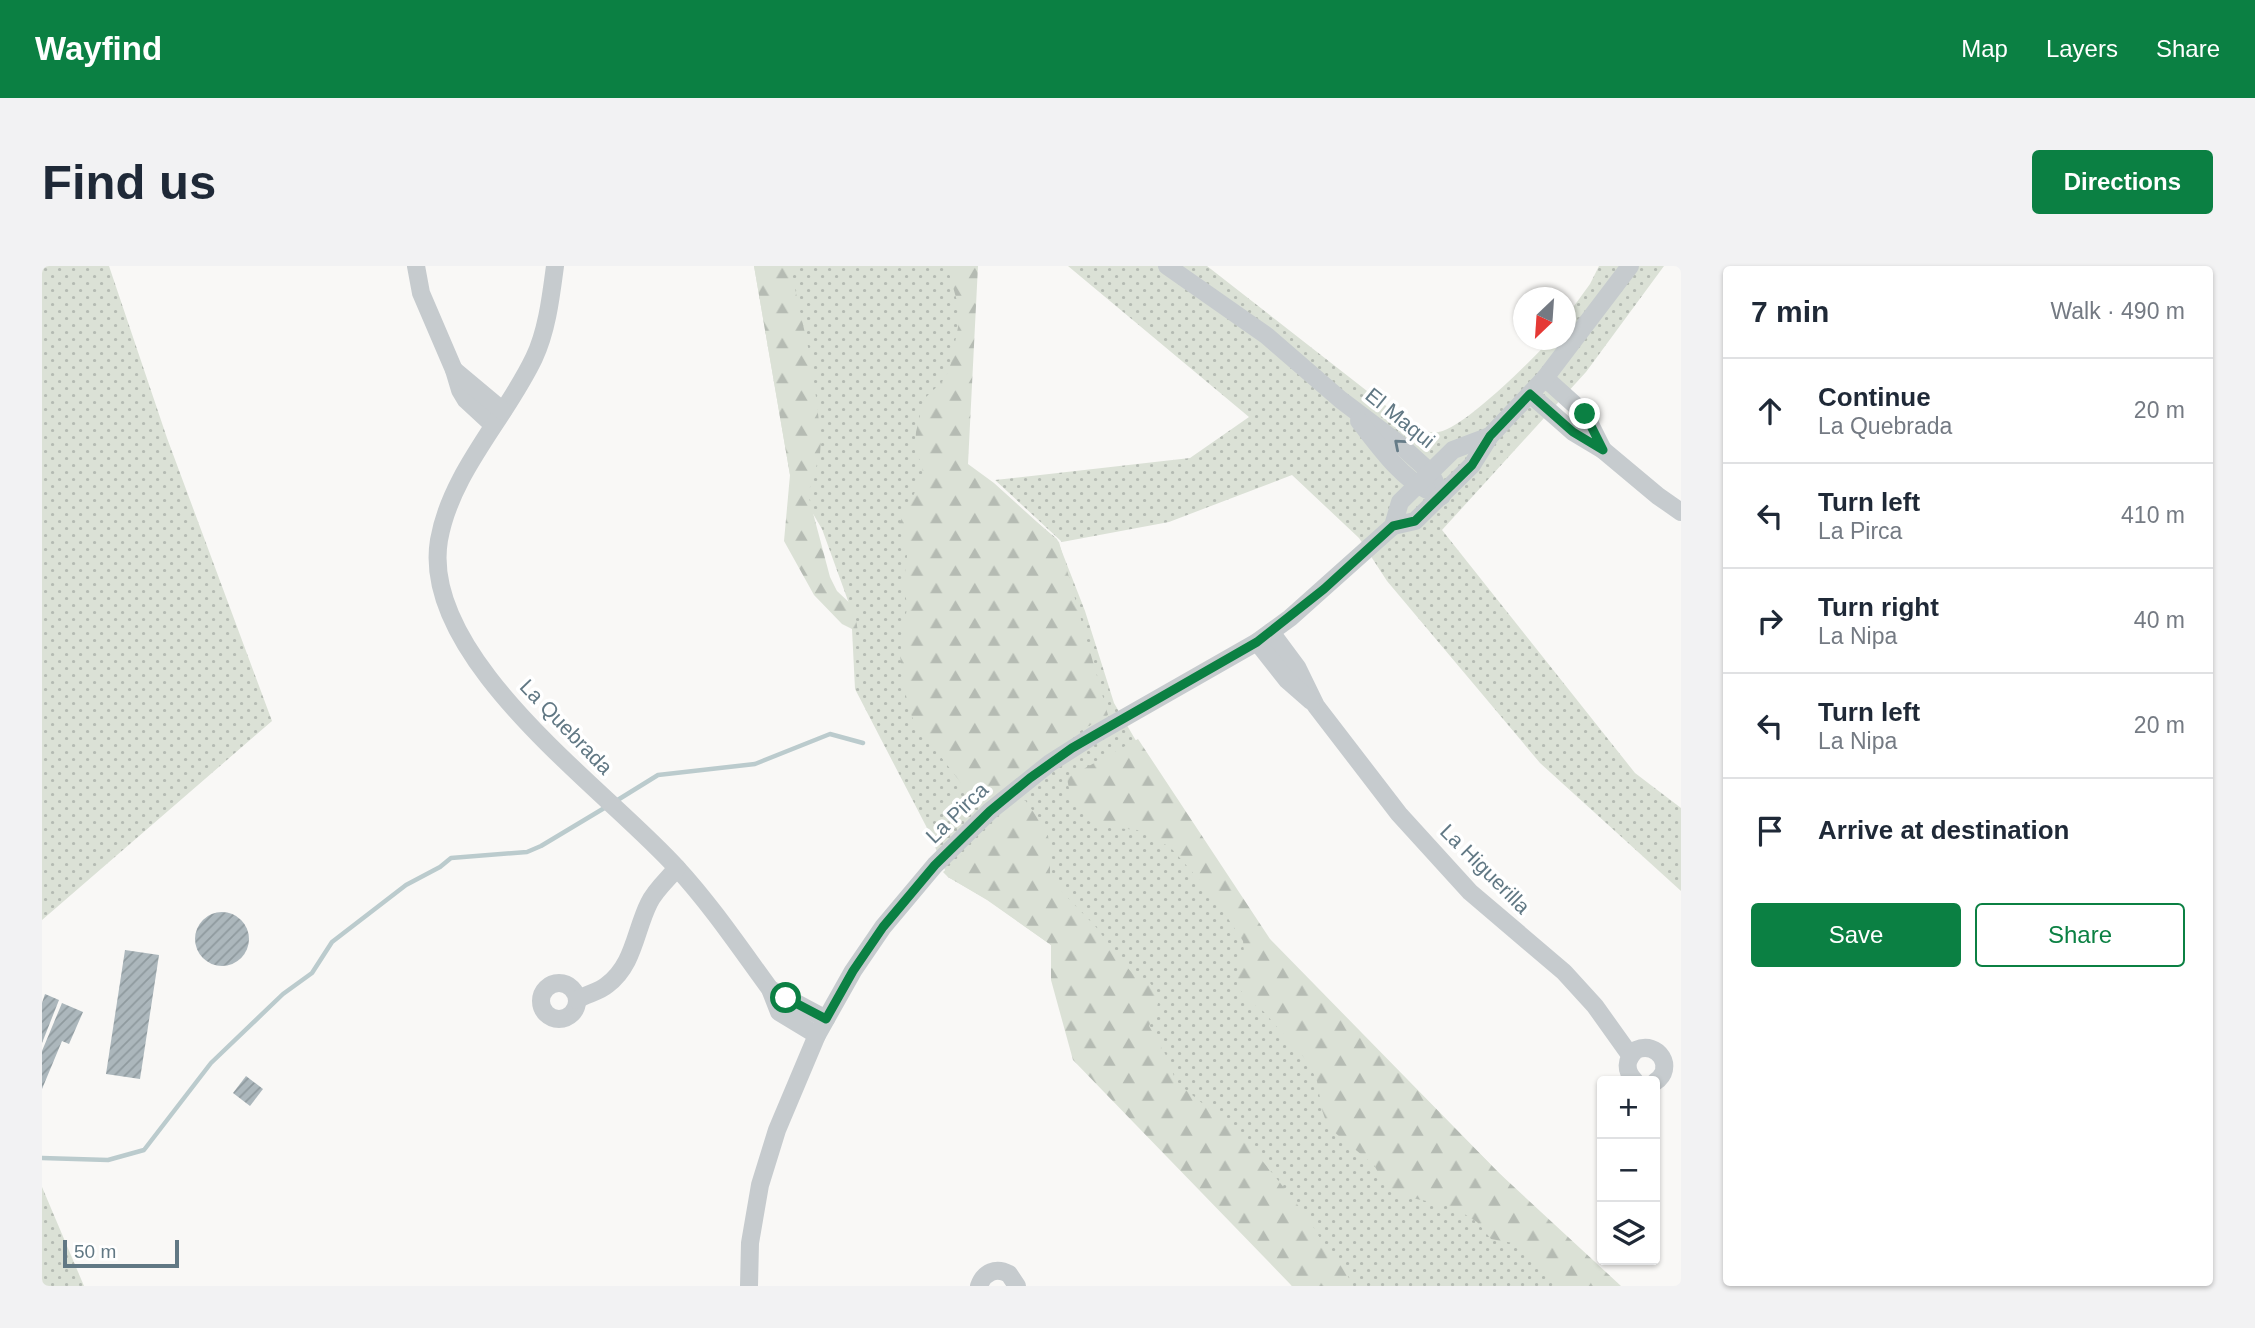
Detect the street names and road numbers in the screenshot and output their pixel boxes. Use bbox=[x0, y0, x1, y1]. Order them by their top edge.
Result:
street label: El Maqui bbox=[1361, 383, 1439, 452]
street label: La Quebrada bbox=[516, 675, 617, 779]
street label: La Pirca bbox=[921, 777, 993, 848]
street label: La Higuerilla bbox=[1436, 819, 1535, 918]

